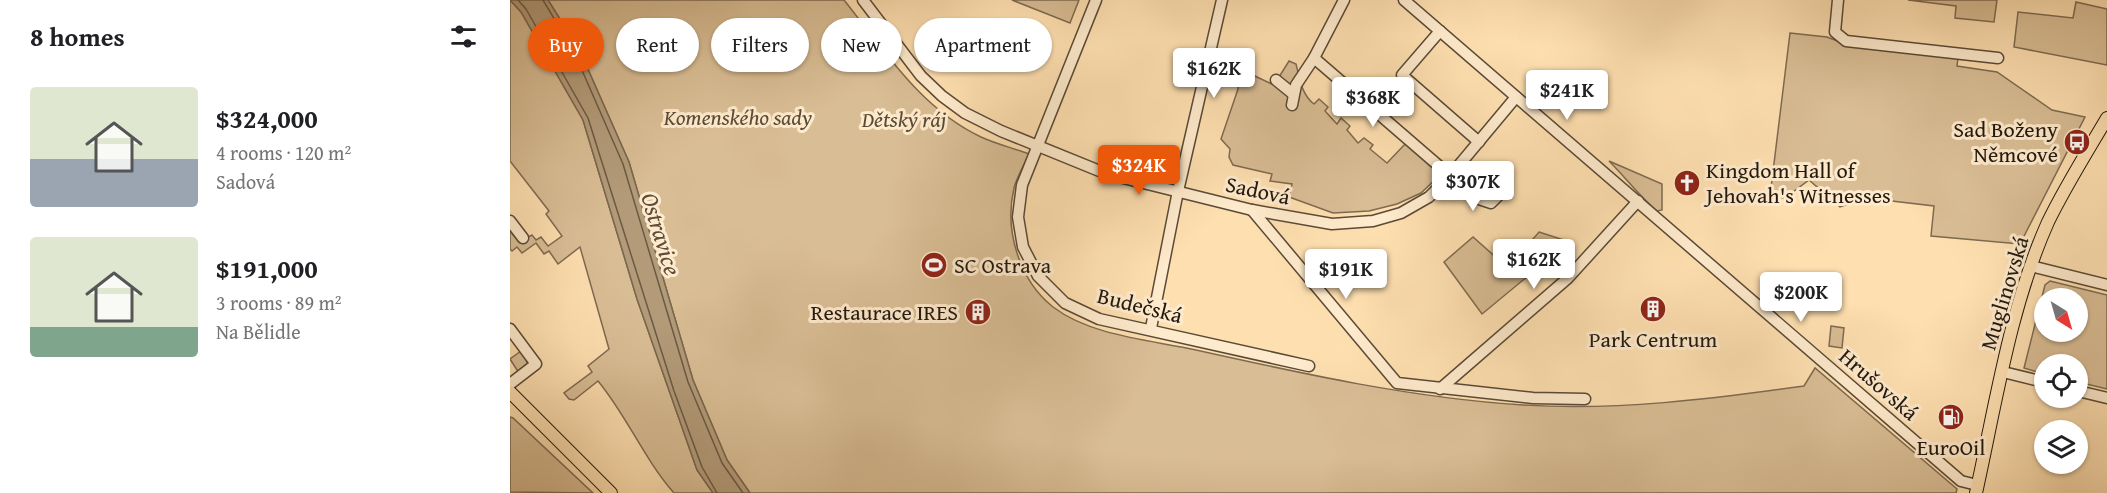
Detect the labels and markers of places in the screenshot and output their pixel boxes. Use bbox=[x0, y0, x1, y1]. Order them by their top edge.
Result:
pin: $162K bbox=[1172, 48, 1256, 99]
pin: $241K bbox=[1525, 70, 1609, 121]
pin: $368K bbox=[1331, 77, 1415, 128]
place label: Sad Boženy Němcové bbox=[1953, 113, 2058, 170]
bus stop icon: Sad Boženy Němcové bbox=[2062, 127, 2092, 157]
pin: $324K bbox=[1097, 145, 1181, 196]
place label: Kingdom Hall of Jehovah's Witnesses bbox=[1703, 154, 1891, 211]
pin: $307K bbox=[1431, 161, 1515, 212]
church icon: Kingdom Hall of Jehovah's Witnesses bbox=[1672, 168, 1702, 198]
pin: $162K bbox=[1492, 239, 1576, 290]
place label: SC Ostrava bbox=[954, 249, 1052, 281]
pin: $191K bbox=[1304, 249, 1388, 300]
sports icon: SC Ostrava bbox=[919, 250, 949, 280]
pin: $200K bbox=[1759, 272, 1843, 323]
building icon: Park Centrum bbox=[1638, 294, 1668, 324]
place label: Restaurace IRES bbox=[811, 296, 958, 328]
building icon: Restaurace IRES bbox=[963, 297, 993, 327]
place label: Park Centrum bbox=[1589, 323, 1717, 355]
fuel station icon: EuroOil bbox=[1936, 402, 1966, 432]
place label: EuroOil bbox=[1917, 431, 1985, 463]

